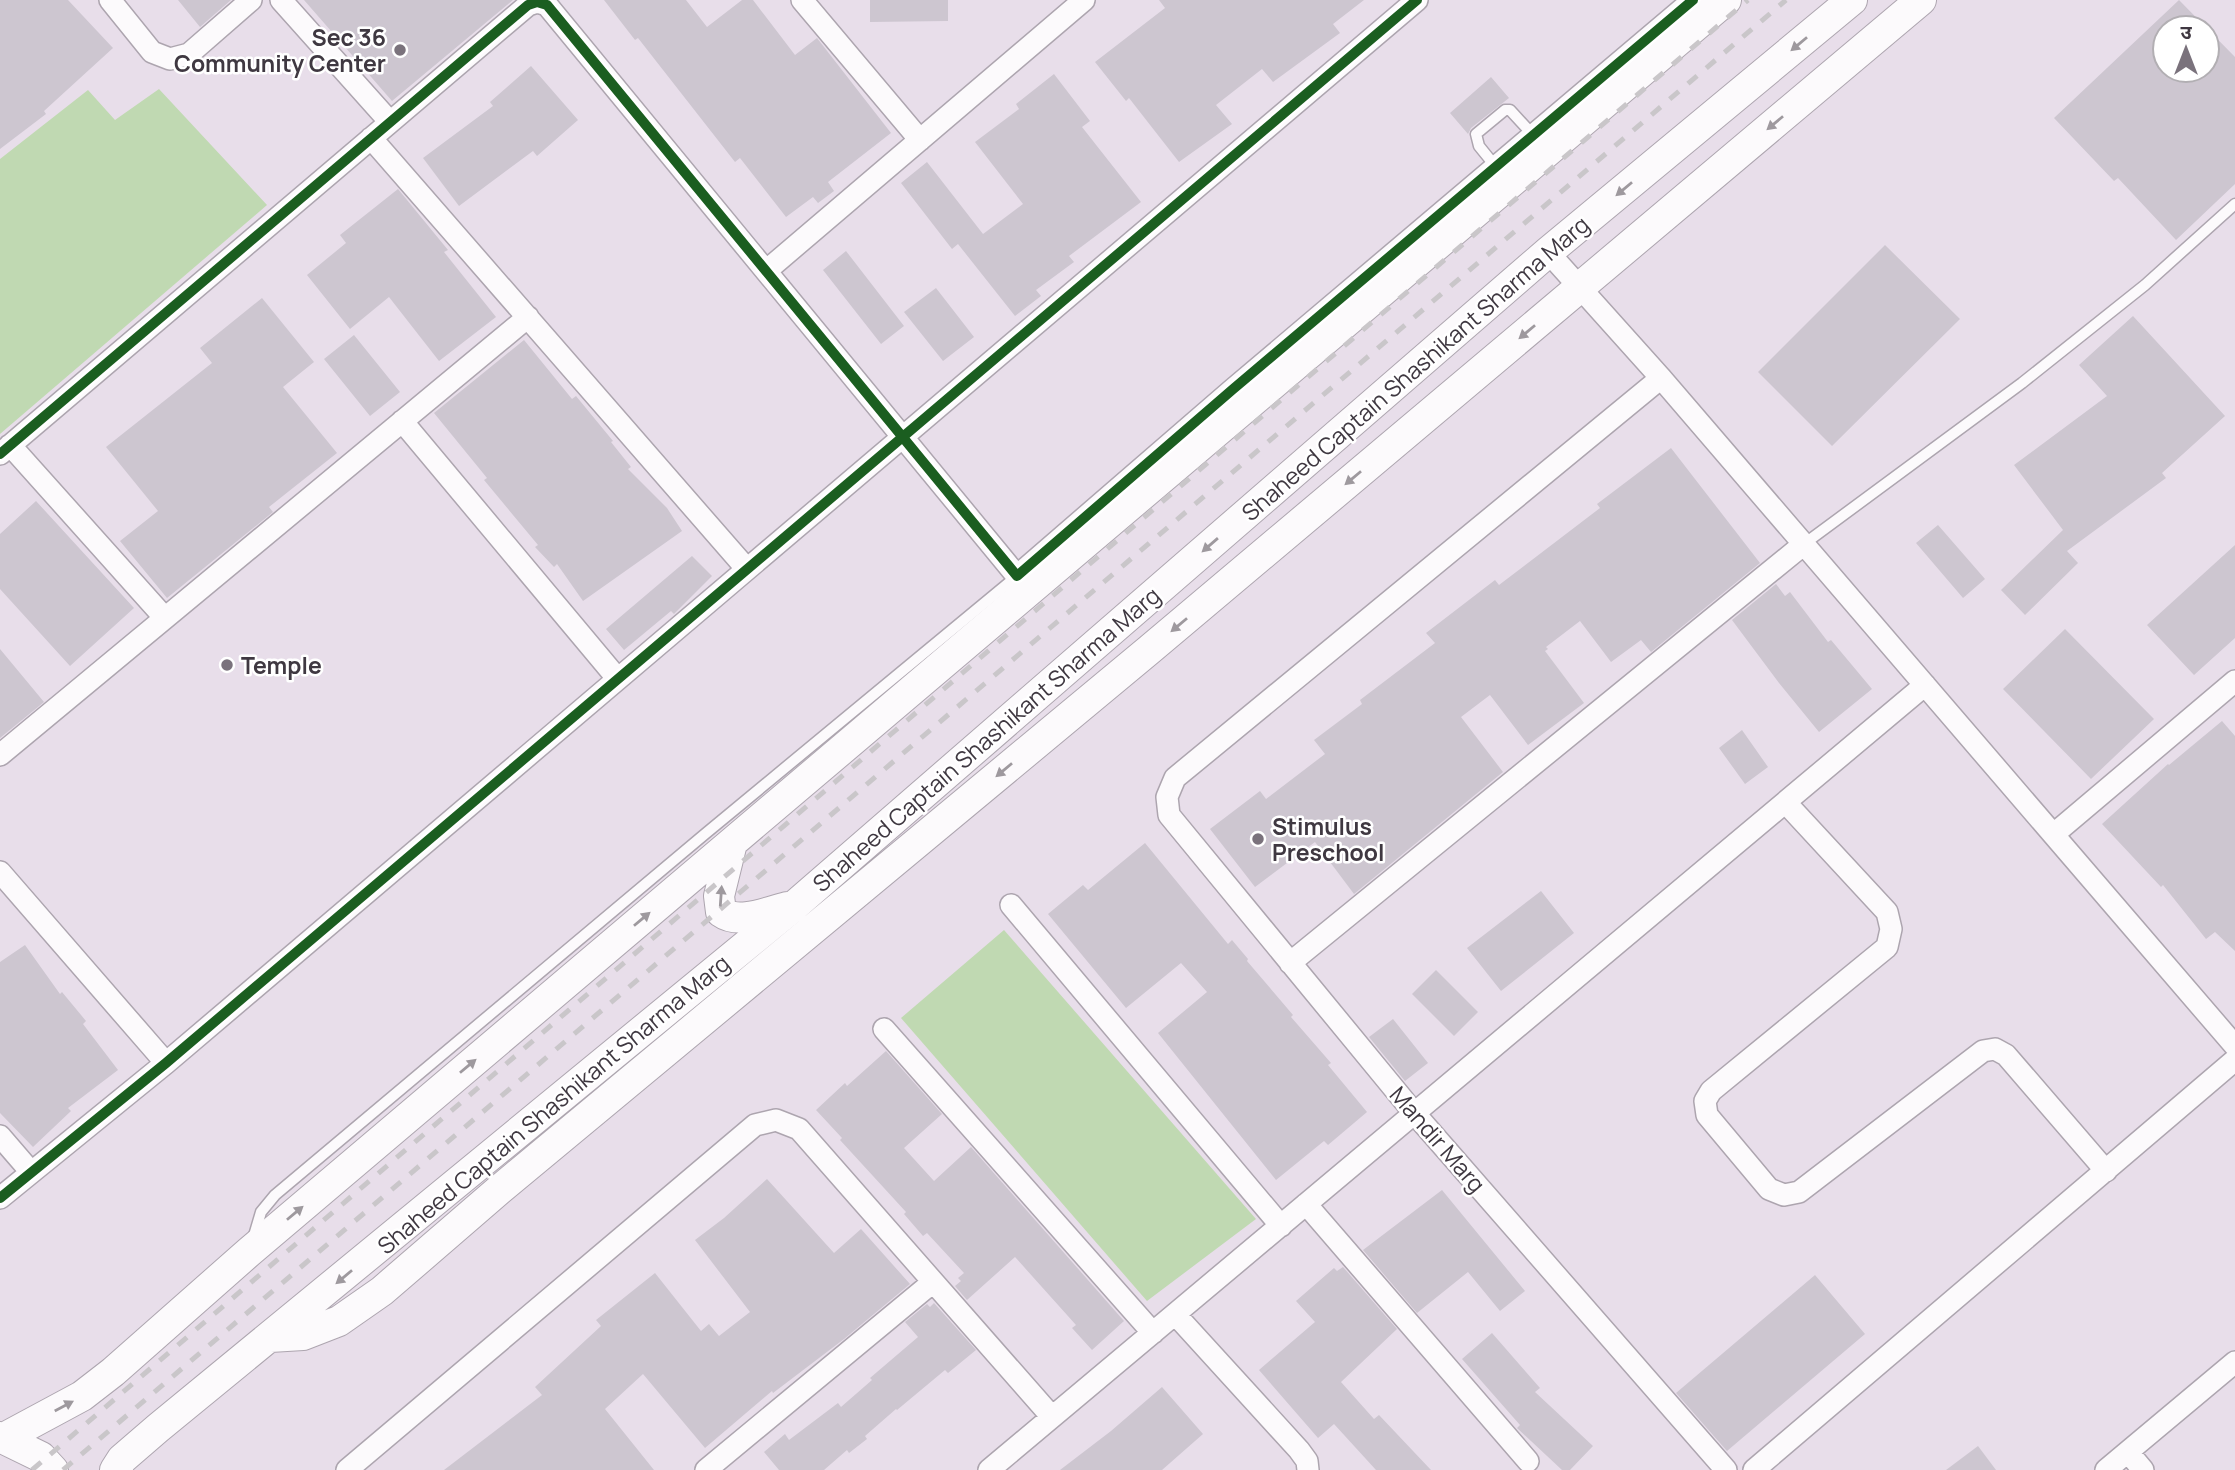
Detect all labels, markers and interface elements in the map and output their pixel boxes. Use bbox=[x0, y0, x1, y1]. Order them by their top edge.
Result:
north arrow bbox=[2151, 14, 2221, 84]
text: उ bbox=[2180, 19, 2192, 45]
place label: Sec 36 Community Center bbox=[174, 21, 386, 79]
one-way arrow bbox=[1791, 36, 1809, 51]
marker: Sec 36 Community Center bbox=[392, 42, 408, 58]
one-way arrow bbox=[1767, 115, 1784, 130]
one-way arrow bbox=[1615, 181, 1633, 196]
street label: Shaheed Captain Shashikant Sharma Marg bbox=[1234, 208, 1596, 528]
one-way arrow bbox=[1518, 324, 1535, 339]
one-way arrow bbox=[1344, 471, 1362, 486]
one-way arrow bbox=[1201, 537, 1219, 553]
street label: Shaheed Captain Shashikant Sharma Marg bbox=[805, 579, 1167, 899]
one-way arrow bbox=[1170, 617, 1187, 632]
place label: Temple bbox=[241, 649, 322, 681]
marker: Temple bbox=[219, 657, 235, 673]
one-way arrow bbox=[995, 763, 1013, 778]
place label: Stimulus Preschool bbox=[1272, 810, 1384, 868]
marker: Stimulus Preschool bbox=[1250, 831, 1266, 847]
one-way arrow bbox=[716, 885, 727, 907]
one-way arrow bbox=[633, 911, 651, 927]
street label: Shaheed Captain Shashikant Sharma Marg bbox=[370, 947, 736, 1261]
one-way arrow bbox=[460, 1059, 477, 1074]
street label: Mandir Marg bbox=[1383, 1079, 1493, 1199]
one-way arrow bbox=[286, 1206, 304, 1221]
one-way arrow bbox=[336, 1269, 354, 1284]
one-way arrow bbox=[54, 1400, 74, 1411]

